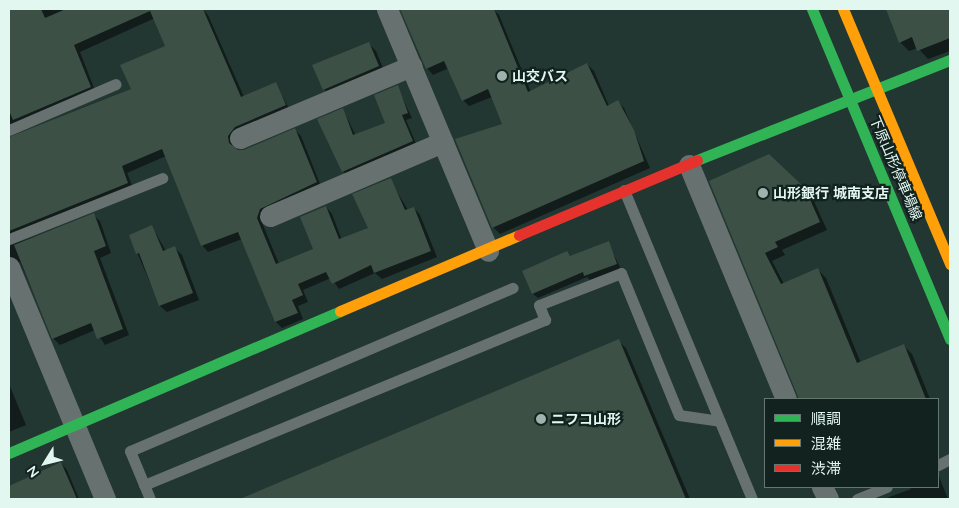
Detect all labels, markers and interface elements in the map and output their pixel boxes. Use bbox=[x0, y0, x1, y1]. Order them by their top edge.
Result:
place label: 山交バス bbox=[512, 68, 568, 84]
marker: 山交バス bbox=[496, 70, 508, 82]
street label: 下原山形停車場線 bbox=[866, 113, 926, 223]
place label: 山形銀行 城南支店 bbox=[773, 185, 889, 201]
marker: 山形銀行 城南支店 bbox=[757, 187, 769, 199]
legend bbox=[764, 398, 939, 488]
text: 順調 bbox=[811, 409, 841, 428]
place label: ニフコ山形 bbox=[551, 411, 621, 427]
marker: ニフコ山形 bbox=[535, 413, 547, 425]
text: 混雑 bbox=[811, 434, 841, 453]
north arrow bbox=[20, 438, 70, 488]
text: 渋滞 bbox=[811, 459, 841, 478]
text: N bbox=[23, 462, 43, 481]

